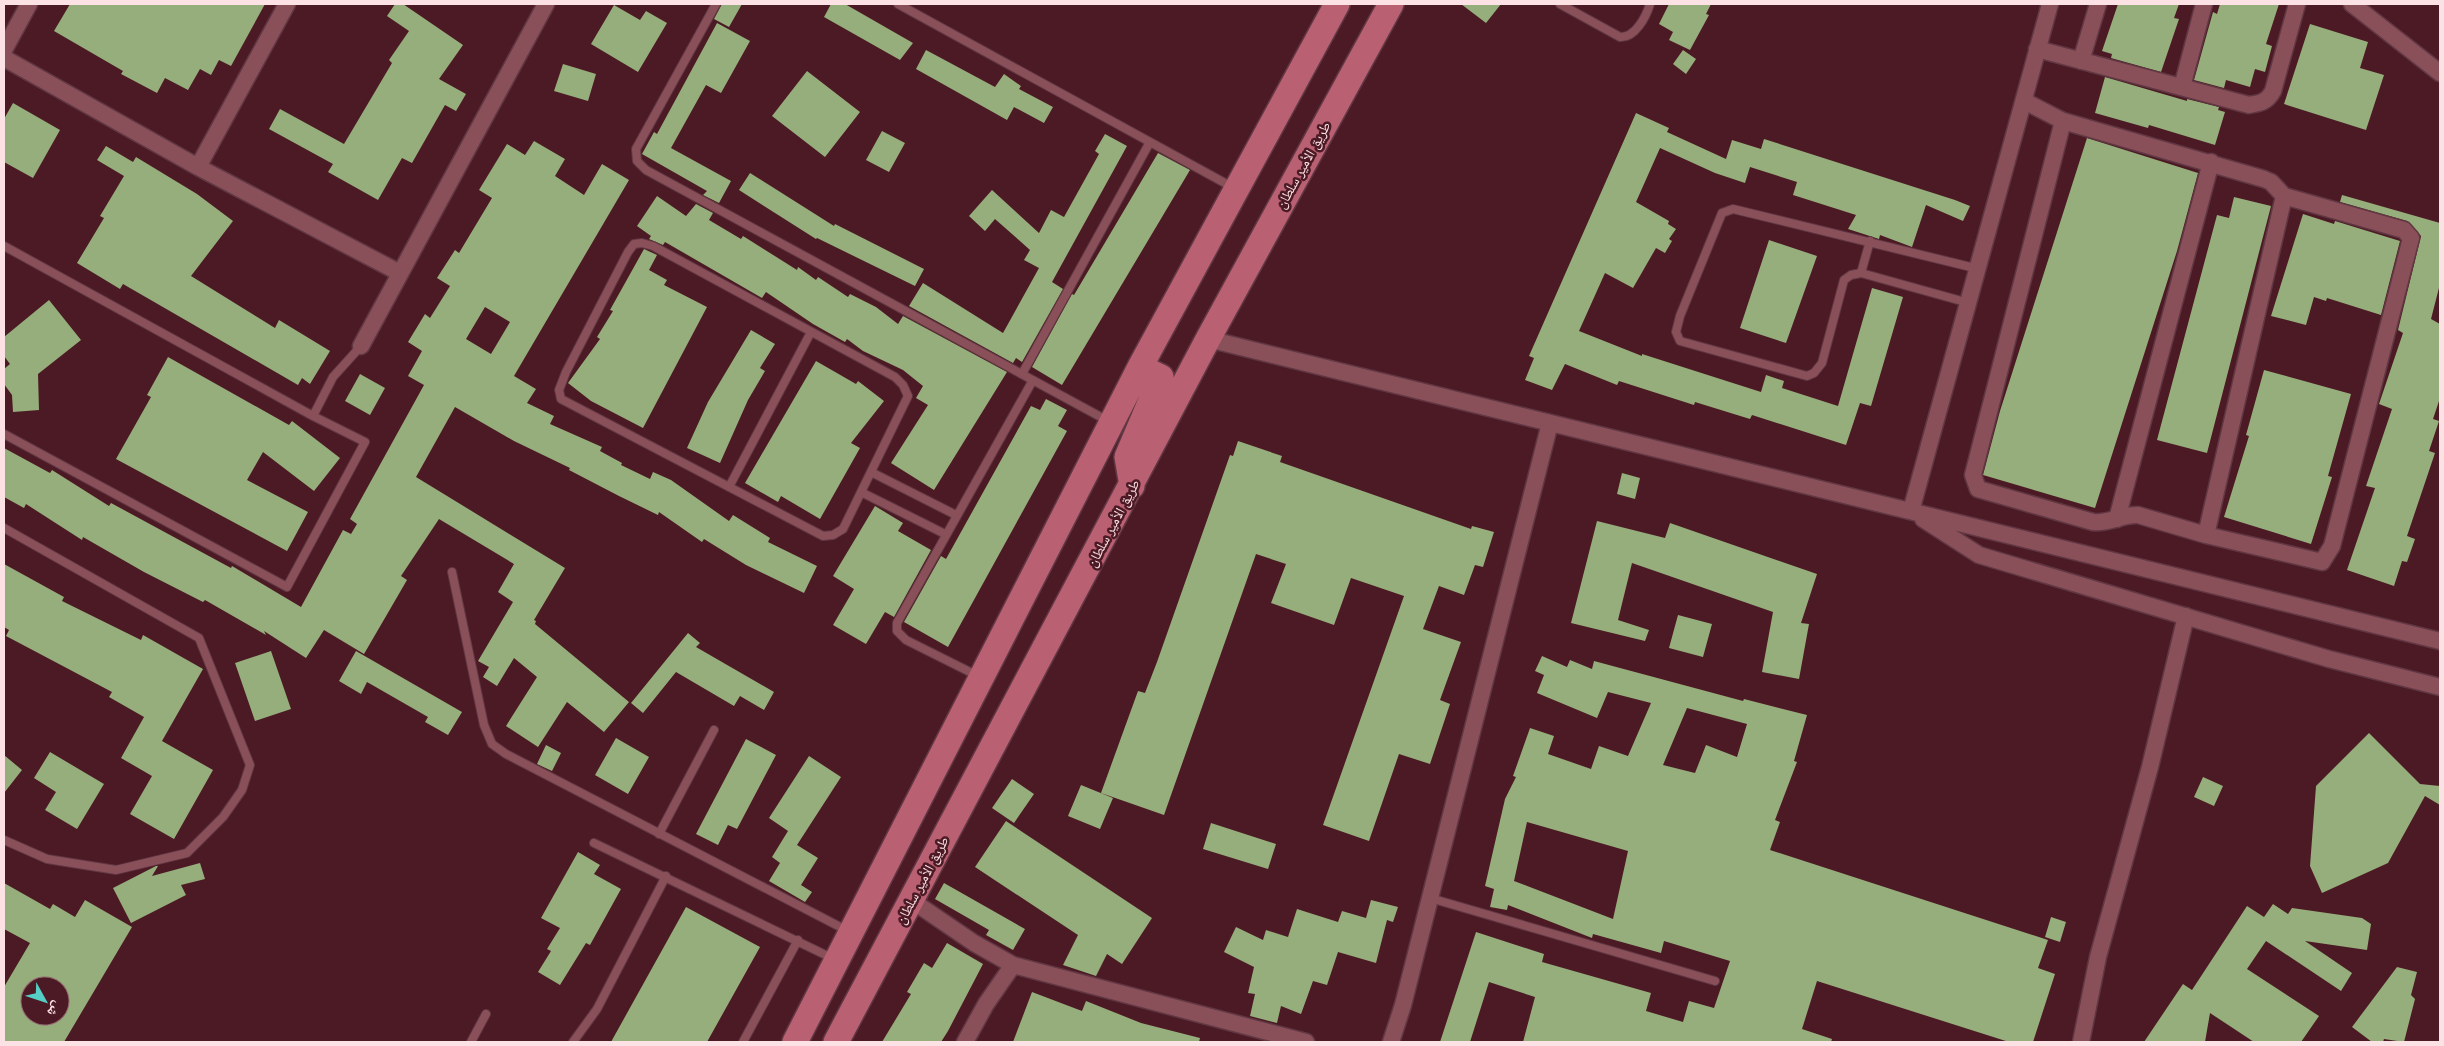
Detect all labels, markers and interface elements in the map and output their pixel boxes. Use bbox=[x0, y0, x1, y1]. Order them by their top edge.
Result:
street label: طريق الأمير سلطان bbox=[1272, 119, 1335, 212]
street label: طريق الأمير سلطان bbox=[1083, 476, 1145, 571]
street label: طريق الأمير سلطان bbox=[892, 833, 954, 928]
north arrow bbox=[20, 976, 70, 1026]
text: ش bbox=[43, 998, 66, 1020]

